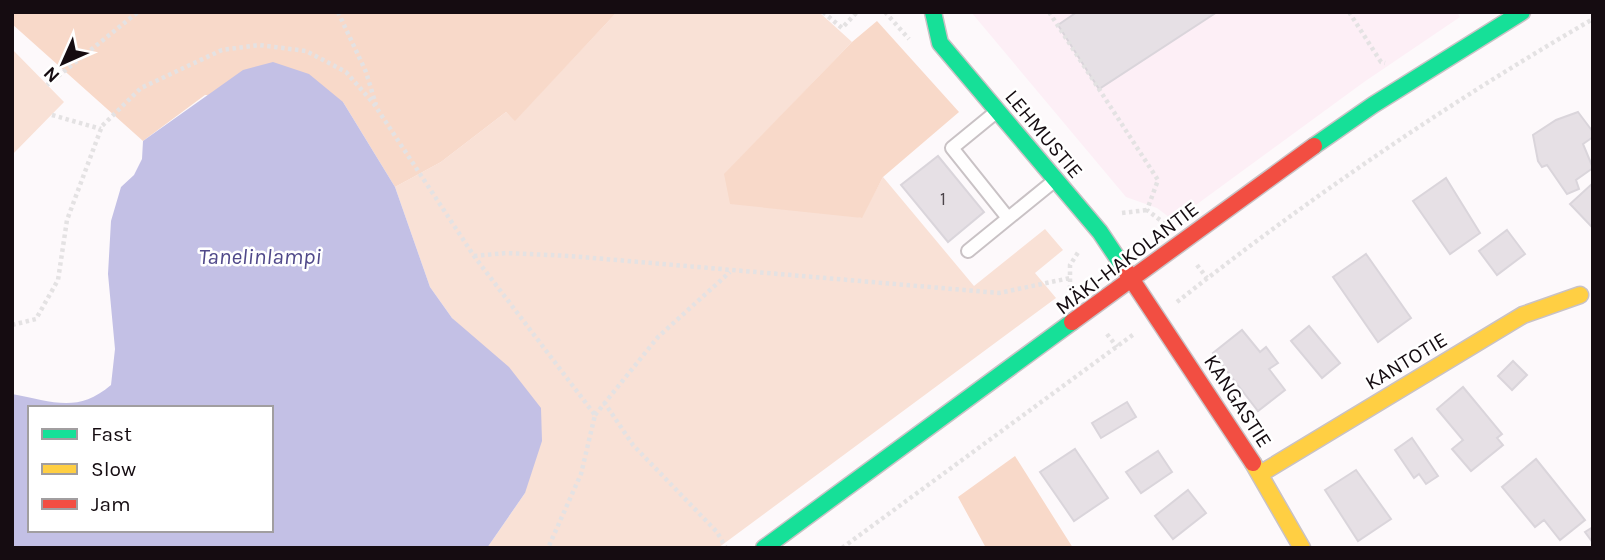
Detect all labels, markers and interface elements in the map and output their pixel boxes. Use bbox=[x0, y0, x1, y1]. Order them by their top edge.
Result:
north arrow bbox=[28, 28, 98, 98]
text: N bbox=[39, 62, 64, 87]
street label: LEHMUSTIE bbox=[1000, 85, 1088, 183]
house number: 1 bbox=[940, 188, 946, 210]
street label: MÄKI-HAKOLANTIE bbox=[1051, 196, 1203, 320]
water label: Tanelinlampi bbox=[198, 243, 322, 270]
street label: KANTOTIE bbox=[1361, 327, 1451, 395]
street label: KANGASTIE bbox=[1199, 350, 1277, 452]
legend bbox=[28, 406, 273, 532]
text: Fast bbox=[91, 422, 132, 446]
text: Slow bbox=[91, 457, 136, 481]
text: Jam bbox=[91, 492, 131, 516]

